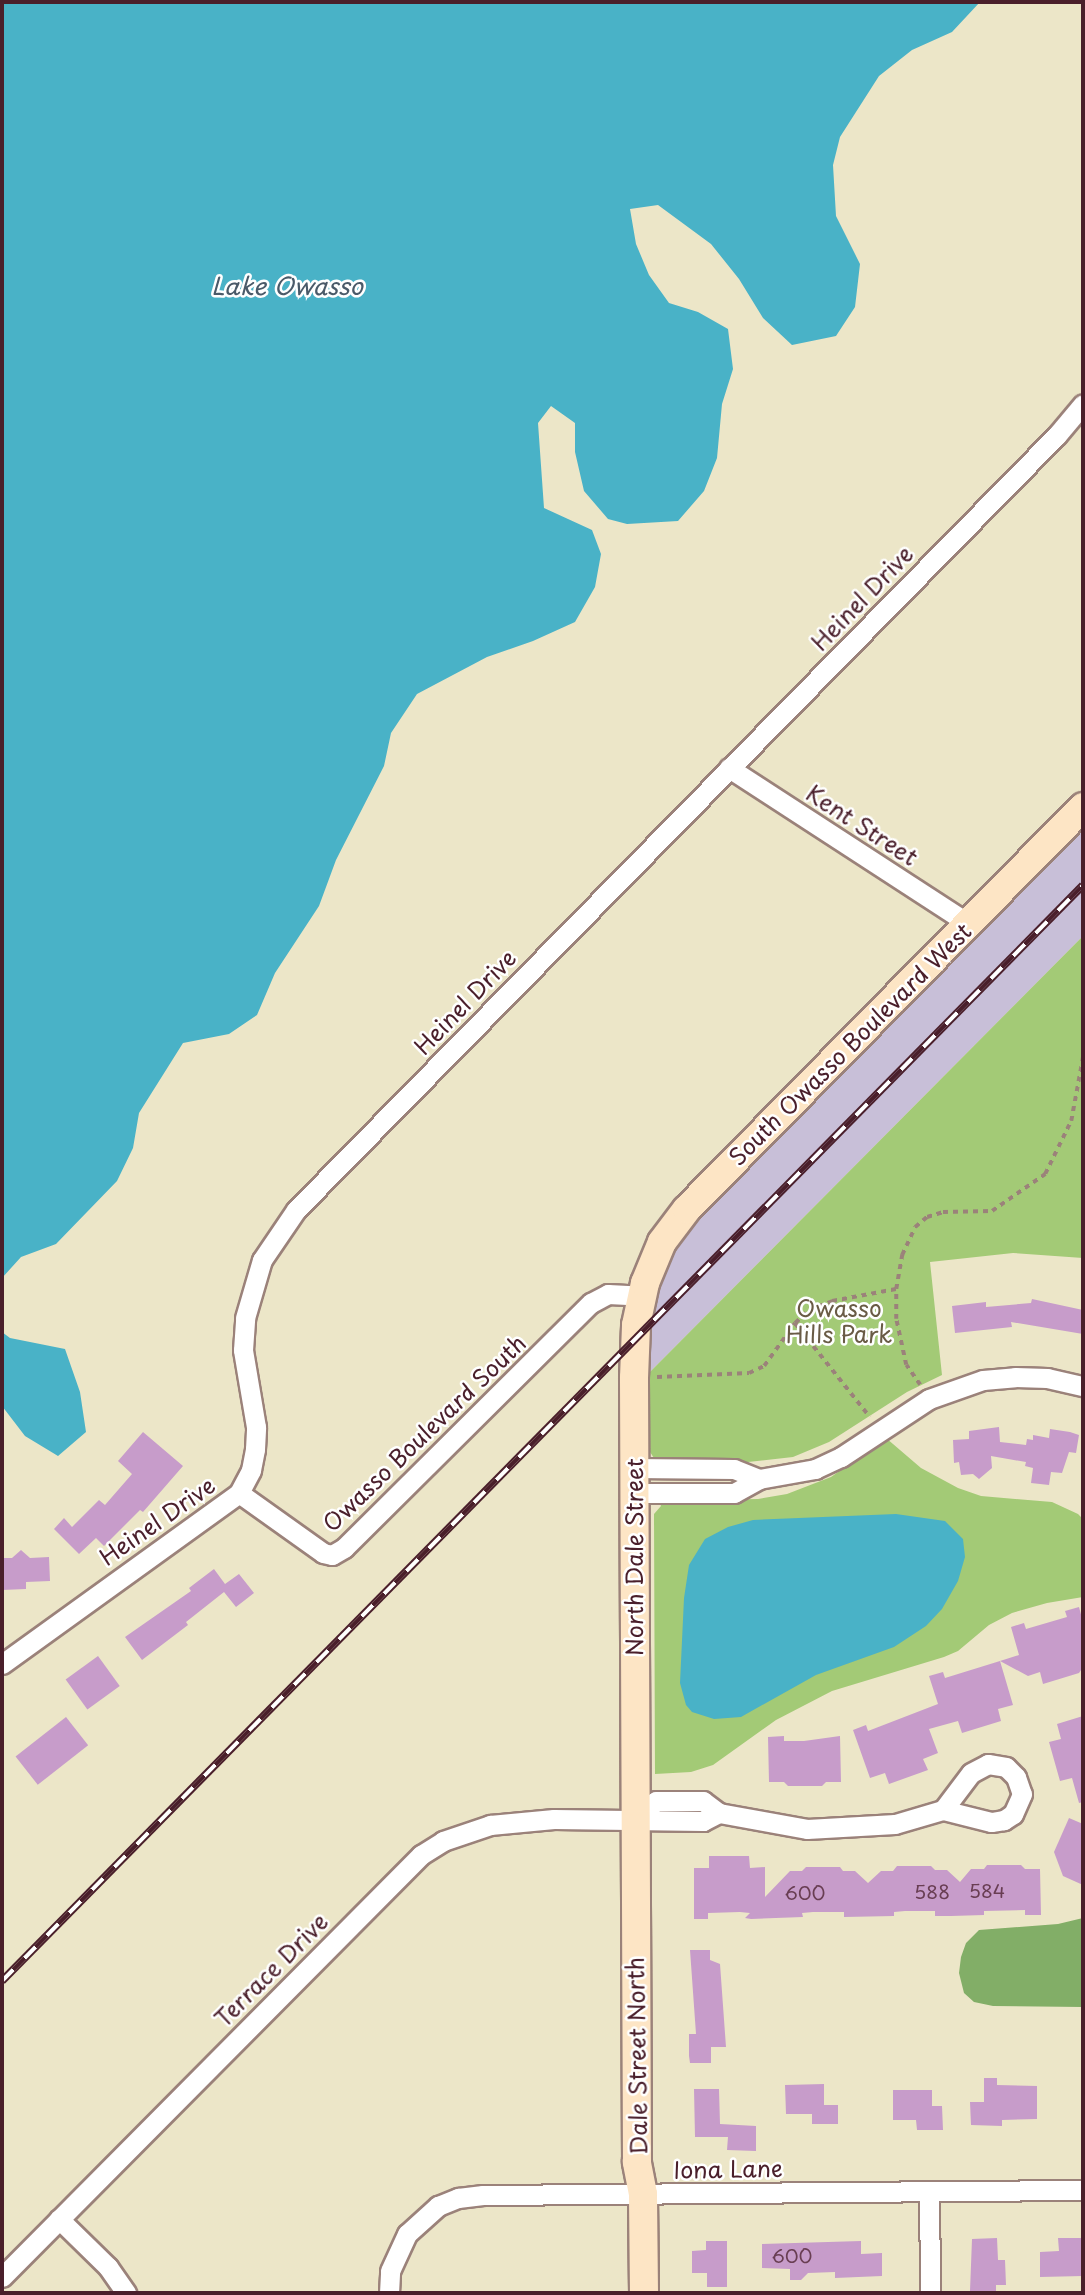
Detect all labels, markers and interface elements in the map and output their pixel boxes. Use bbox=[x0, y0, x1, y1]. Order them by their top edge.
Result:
water label: Lake Owasso bbox=[211, 272, 363, 300]
street label: Heinel Drive bbox=[805, 539, 919, 657]
street label: Kent Street bbox=[801, 779, 923, 871]
street label: South Owasso Boulevard West bbox=[722, 916, 978, 1172]
street label: Heinel Drive bbox=[408, 943, 522, 1061]
park label: Owasso Hills Park bbox=[786, 1294, 892, 1348]
street label: Owasso Boulevard South bbox=[316, 1328, 532, 1538]
street label: North Dale Street bbox=[620, 1457, 648, 1657]
street label: Heinel Drive bbox=[93, 1471, 221, 1571]
house number: 584 bbox=[969, 1880, 1005, 1902]
house number: 588 bbox=[914, 1881, 950, 1903]
house number: 600 bbox=[784, 1882, 826, 1904]
street label: Terrace Drive bbox=[208, 1907, 334, 2033]
street label: Dale Street North bbox=[621, 1955, 653, 2157]
street label: Iona Lane bbox=[673, 2154, 783, 2184]
house number: 600 bbox=[771, 2245, 813, 2267]

